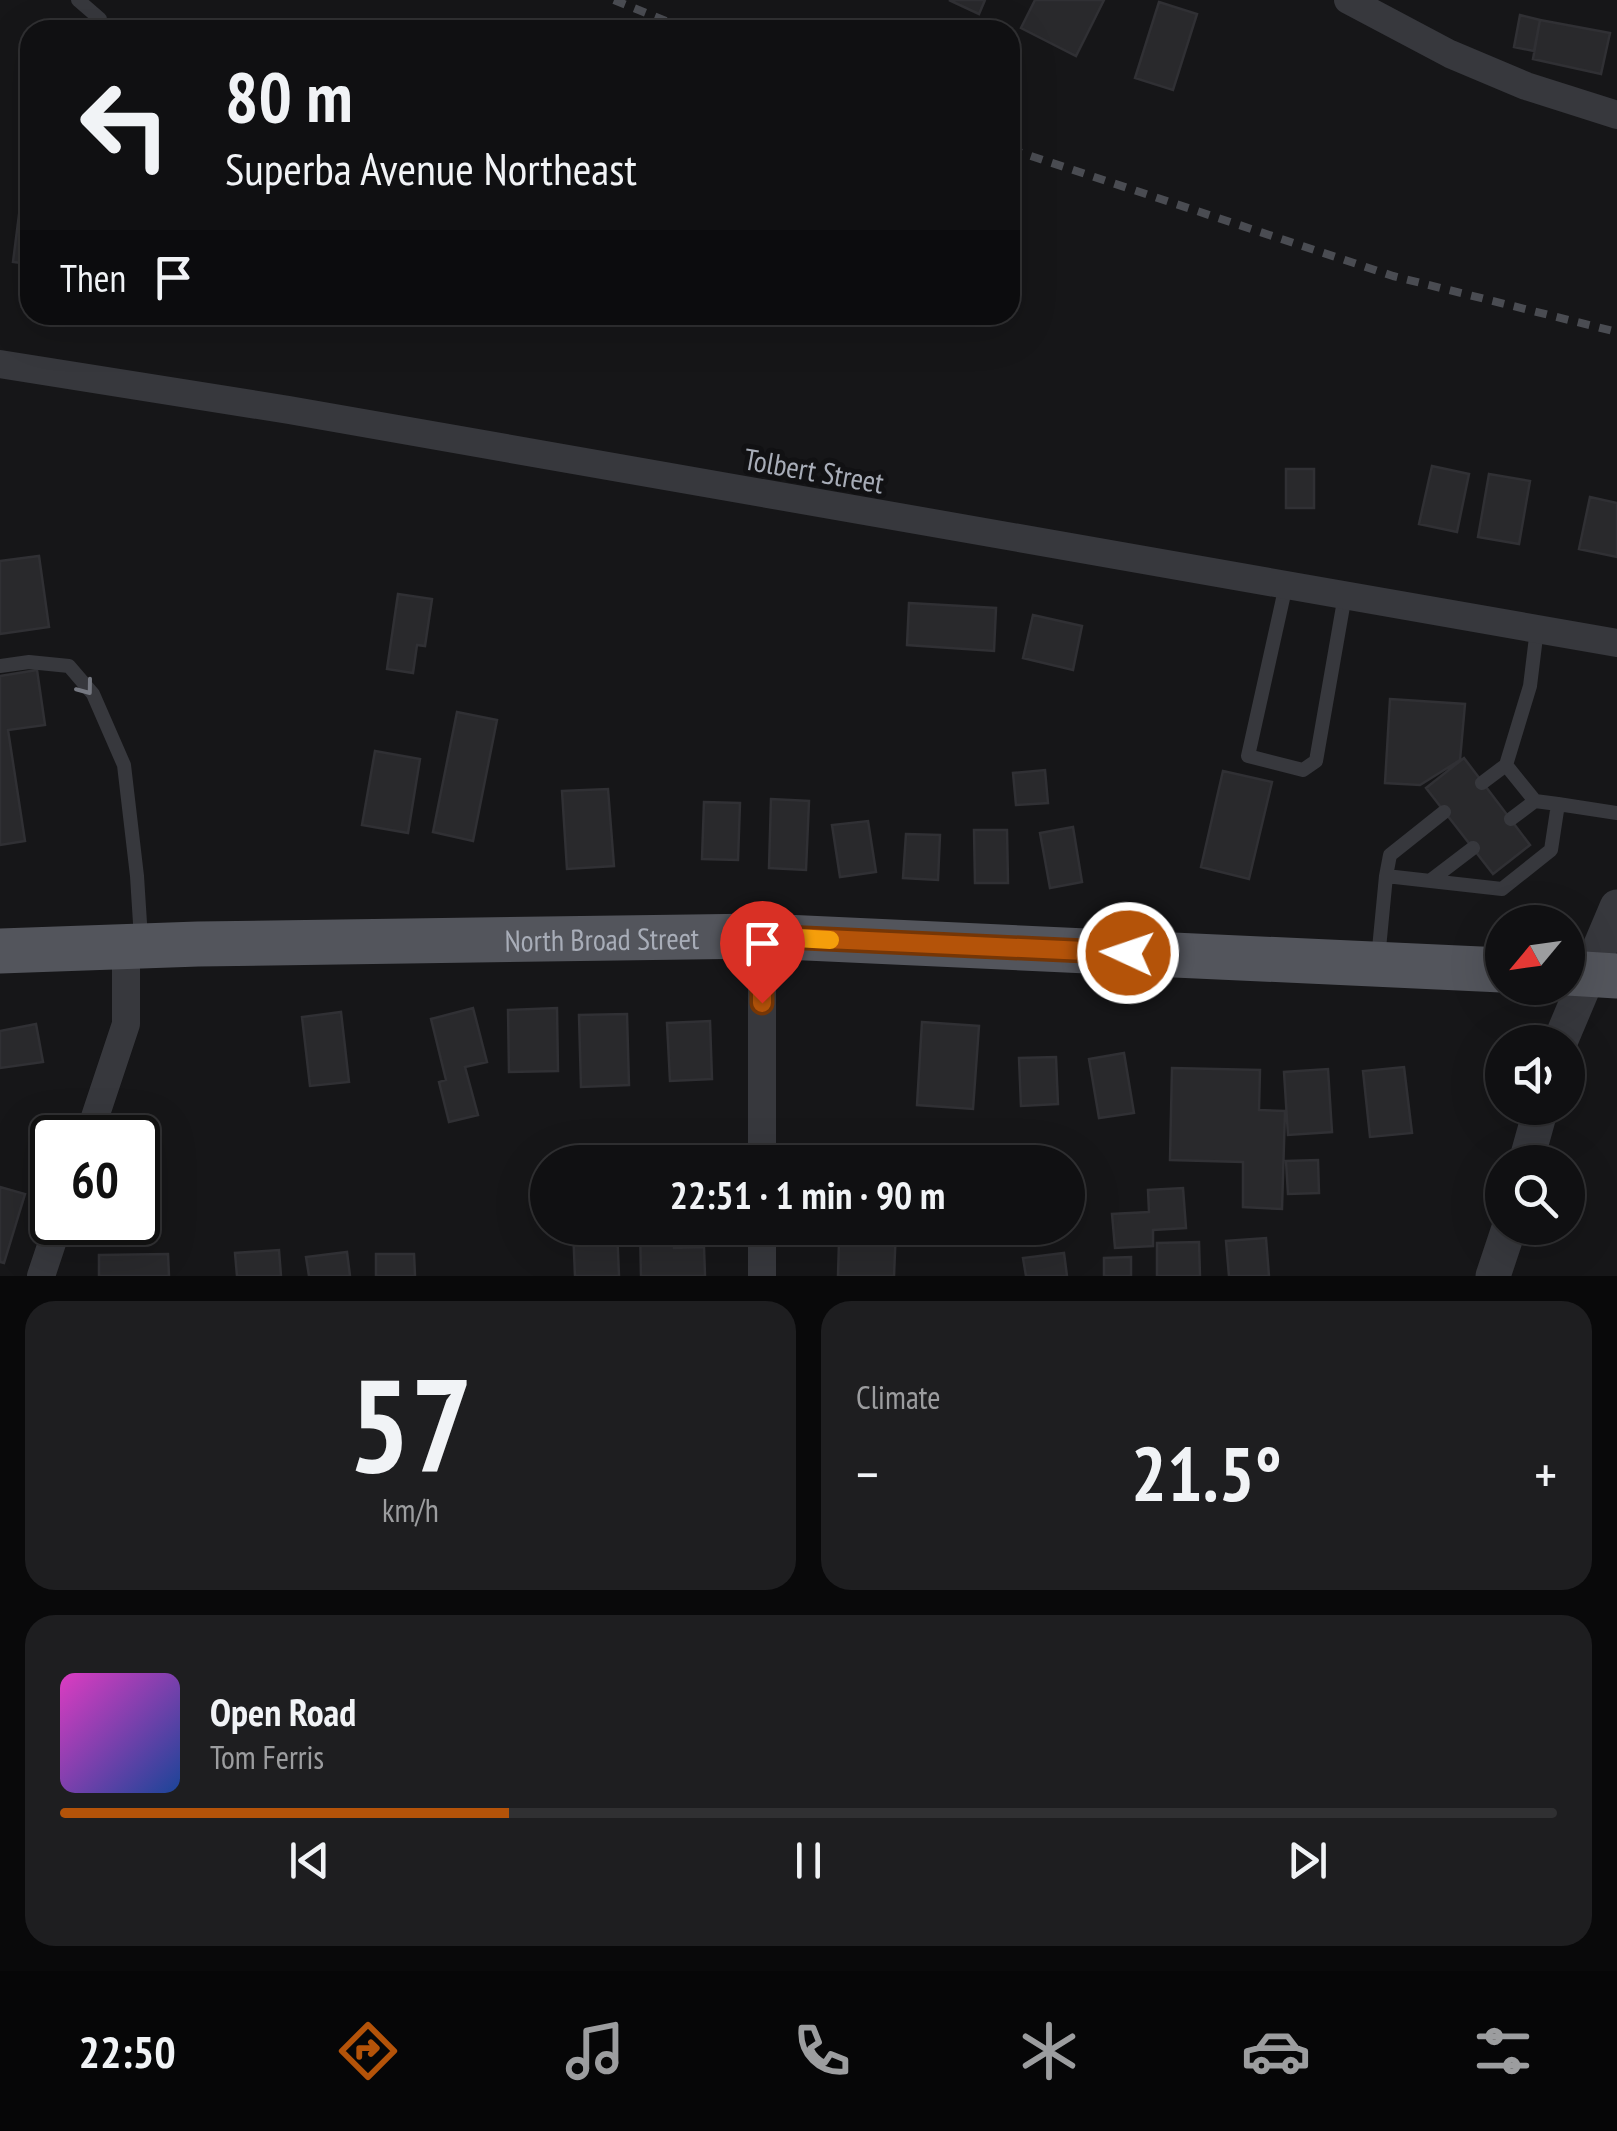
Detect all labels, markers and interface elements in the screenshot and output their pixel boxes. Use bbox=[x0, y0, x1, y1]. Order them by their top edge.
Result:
text: 80 m bbox=[225, 51, 353, 141]
icon: left bbox=[60, 60, 190, 190]
text: Superba Avenue Northeast bbox=[225, 139, 637, 197]
icon: arrive bbox=[146, 250, 201, 305]
text: Then bbox=[60, 253, 126, 302]
street label: Tolbert Street bbox=[741, 439, 888, 502]
one-way arrow bbox=[75, 677, 92, 695]
pin bbox=[720, 901, 805, 1004]
position arrow bbox=[1076, 901, 1180, 1005]
north arrow bbox=[1485, 905, 1585, 1005]
map controls bbox=[1485, 905, 1585, 1245]
icon: arrive bbox=[735, 916, 790, 971]
street label: North Broad Street bbox=[504, 917, 700, 959]
button: sound bbox=[1485, 1025, 1585, 1125]
speed limit sign: 60 bbox=[30, 1115, 160, 1245]
button: search bbox=[1485, 1145, 1585, 1245]
text: 22:51 · 1 min · 90 m bbox=[670, 1170, 945, 1219]
text: 57 bbox=[348, 1340, 473, 1508]
text: Climate bbox=[856, 1376, 940, 1418]
text: 21.5° bbox=[1131, 1425, 1282, 1522]
text: − bbox=[856, 1438, 879, 1509]
text: + bbox=[1534, 1438, 1557, 1509]
text: km/h bbox=[382, 1489, 439, 1531]
text: Open Road bbox=[210, 1687, 356, 1736]
text: Tom Ferris bbox=[210, 1736, 324, 1778]
icon: previous bbox=[282, 1833, 337, 1888]
icon: pause bbox=[781, 1833, 836, 1888]
icon: next bbox=[1280, 1833, 1335, 1888]
icon: directions bbox=[333, 2016, 403, 2086]
icon: music bbox=[560, 2016, 630, 2086]
icon: phone bbox=[787, 2016, 857, 2086]
icon: climate bbox=[1014, 2016, 1084, 2086]
icon: car bbox=[1241, 2016, 1311, 2086]
icon: filters bbox=[1468, 2016, 1538, 2086]
text: 22:50 bbox=[79, 2022, 176, 2080]

